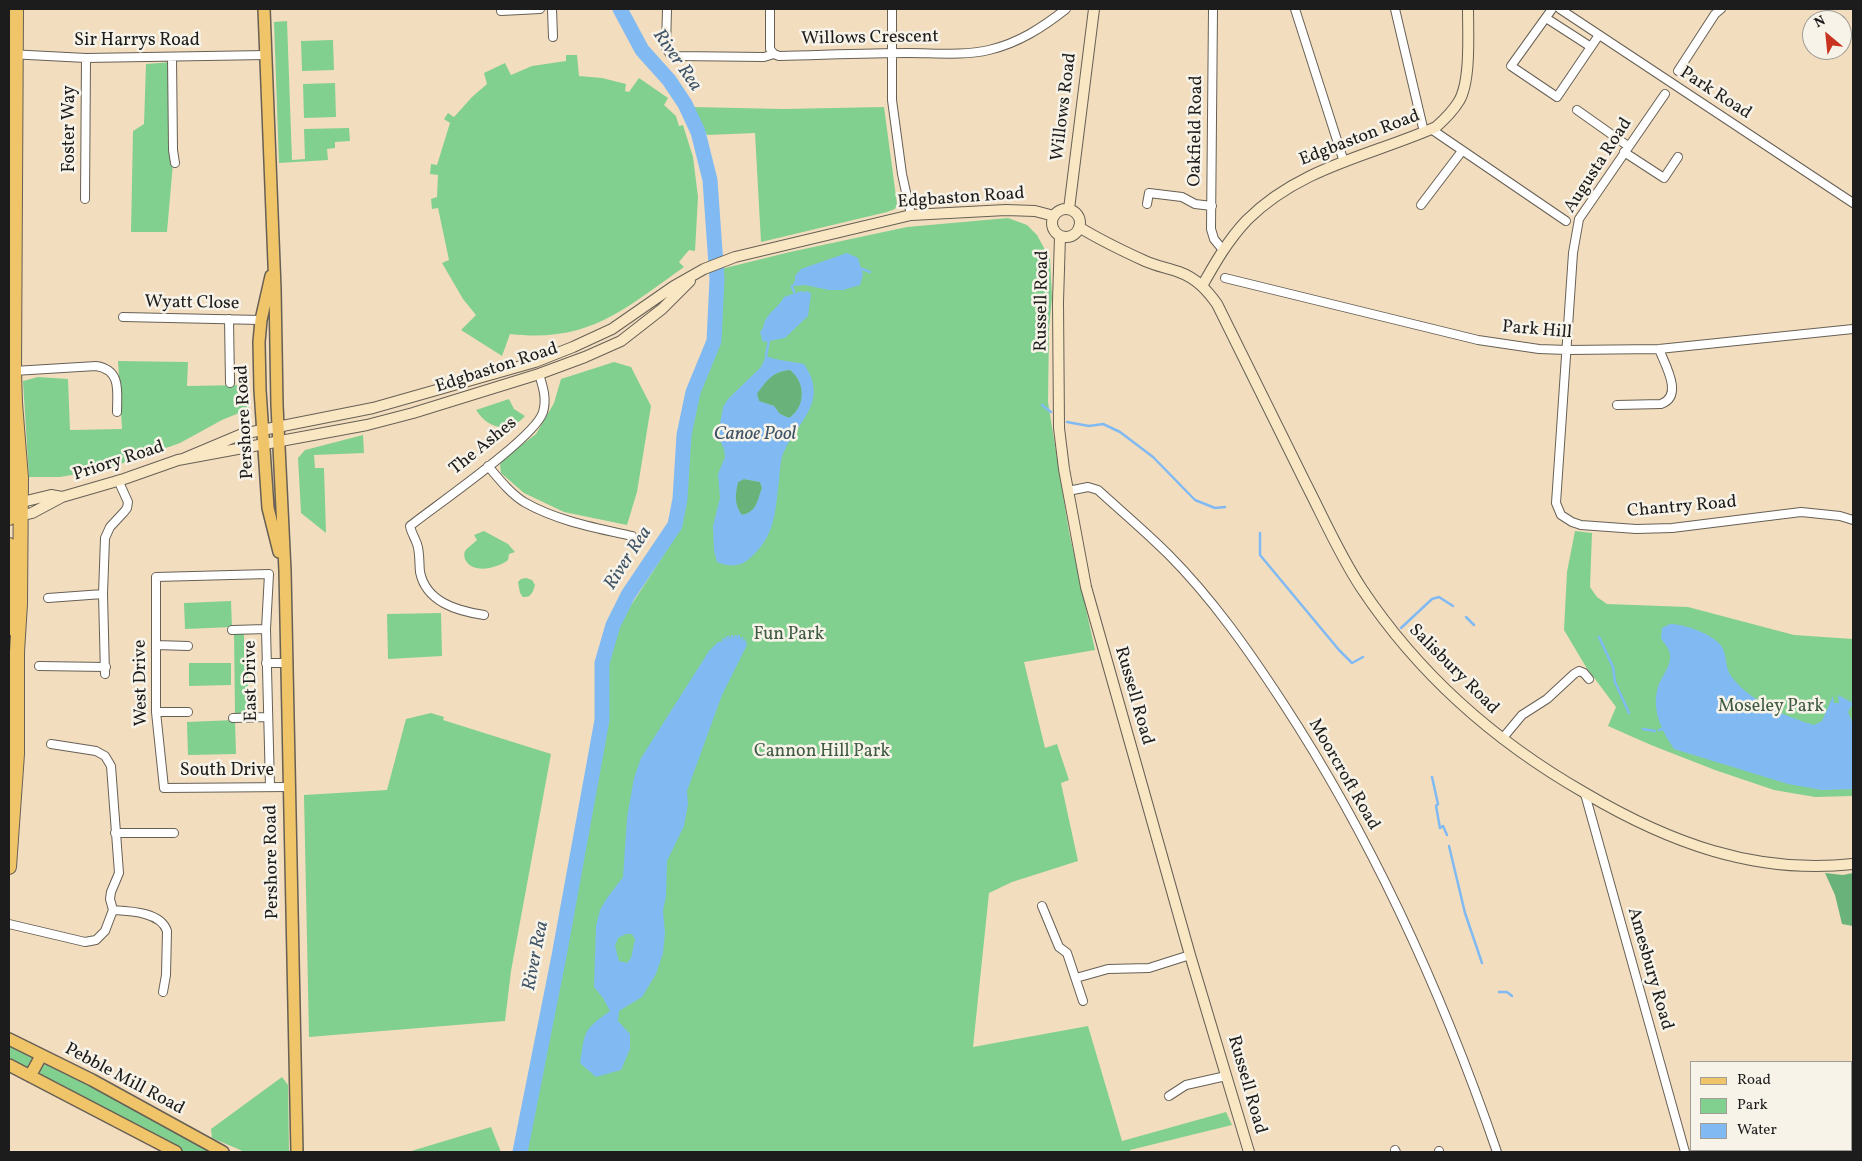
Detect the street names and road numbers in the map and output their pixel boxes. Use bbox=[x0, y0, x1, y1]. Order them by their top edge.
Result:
street label: Willows Crescent bbox=[801, 27, 939, 51]
street label: Sir Harrys Road bbox=[74, 31, 200, 53]
street label: Willows Road bbox=[1048, 52, 1082, 162]
street label: Park Road bbox=[1675, 63, 1755, 125]
street label: Oakfield Road bbox=[1185, 75, 1209, 187]
street label: Foster Way bbox=[60, 85, 82, 173]
street label: Edgbaston Road bbox=[1297, 106, 1423, 172]
street label: Augusta Road bbox=[1560, 114, 1638, 218]
street label: Edgbaston Road bbox=[897, 184, 1025, 214]
street label: Russell Road bbox=[1031, 250, 1055, 352]
street label: Wyatt Close bbox=[144, 292, 240, 316]
street label: Park Hill bbox=[1501, 317, 1573, 345]
street label: Edgbaston Road bbox=[433, 339, 561, 399]
street label: Pershore Road bbox=[232, 364, 260, 480]
street label: The Ashes bbox=[446, 413, 522, 481]
street label: Priory Road bbox=[71, 437, 167, 487]
street label: Chantry Road bbox=[1626, 492, 1738, 524]
street label: Salisbury Road bbox=[1403, 620, 1503, 720]
street label: West Drive bbox=[130, 639, 154, 727]
street label: East Drive bbox=[240, 640, 264, 722]
street label: Russell Road bbox=[1109, 644, 1157, 748]
street label: Moorcroft Road bbox=[1302, 716, 1384, 834]
street label: South Drive bbox=[180, 761, 274, 783]
street label: Pershore Road bbox=[261, 805, 285, 919]
street label: Amesbury Road bbox=[1621, 905, 1677, 1033]
street label: Russell Road bbox=[1222, 1033, 1270, 1137]
street label: Pebble Mill Road bbox=[60, 1039, 188, 1121]

